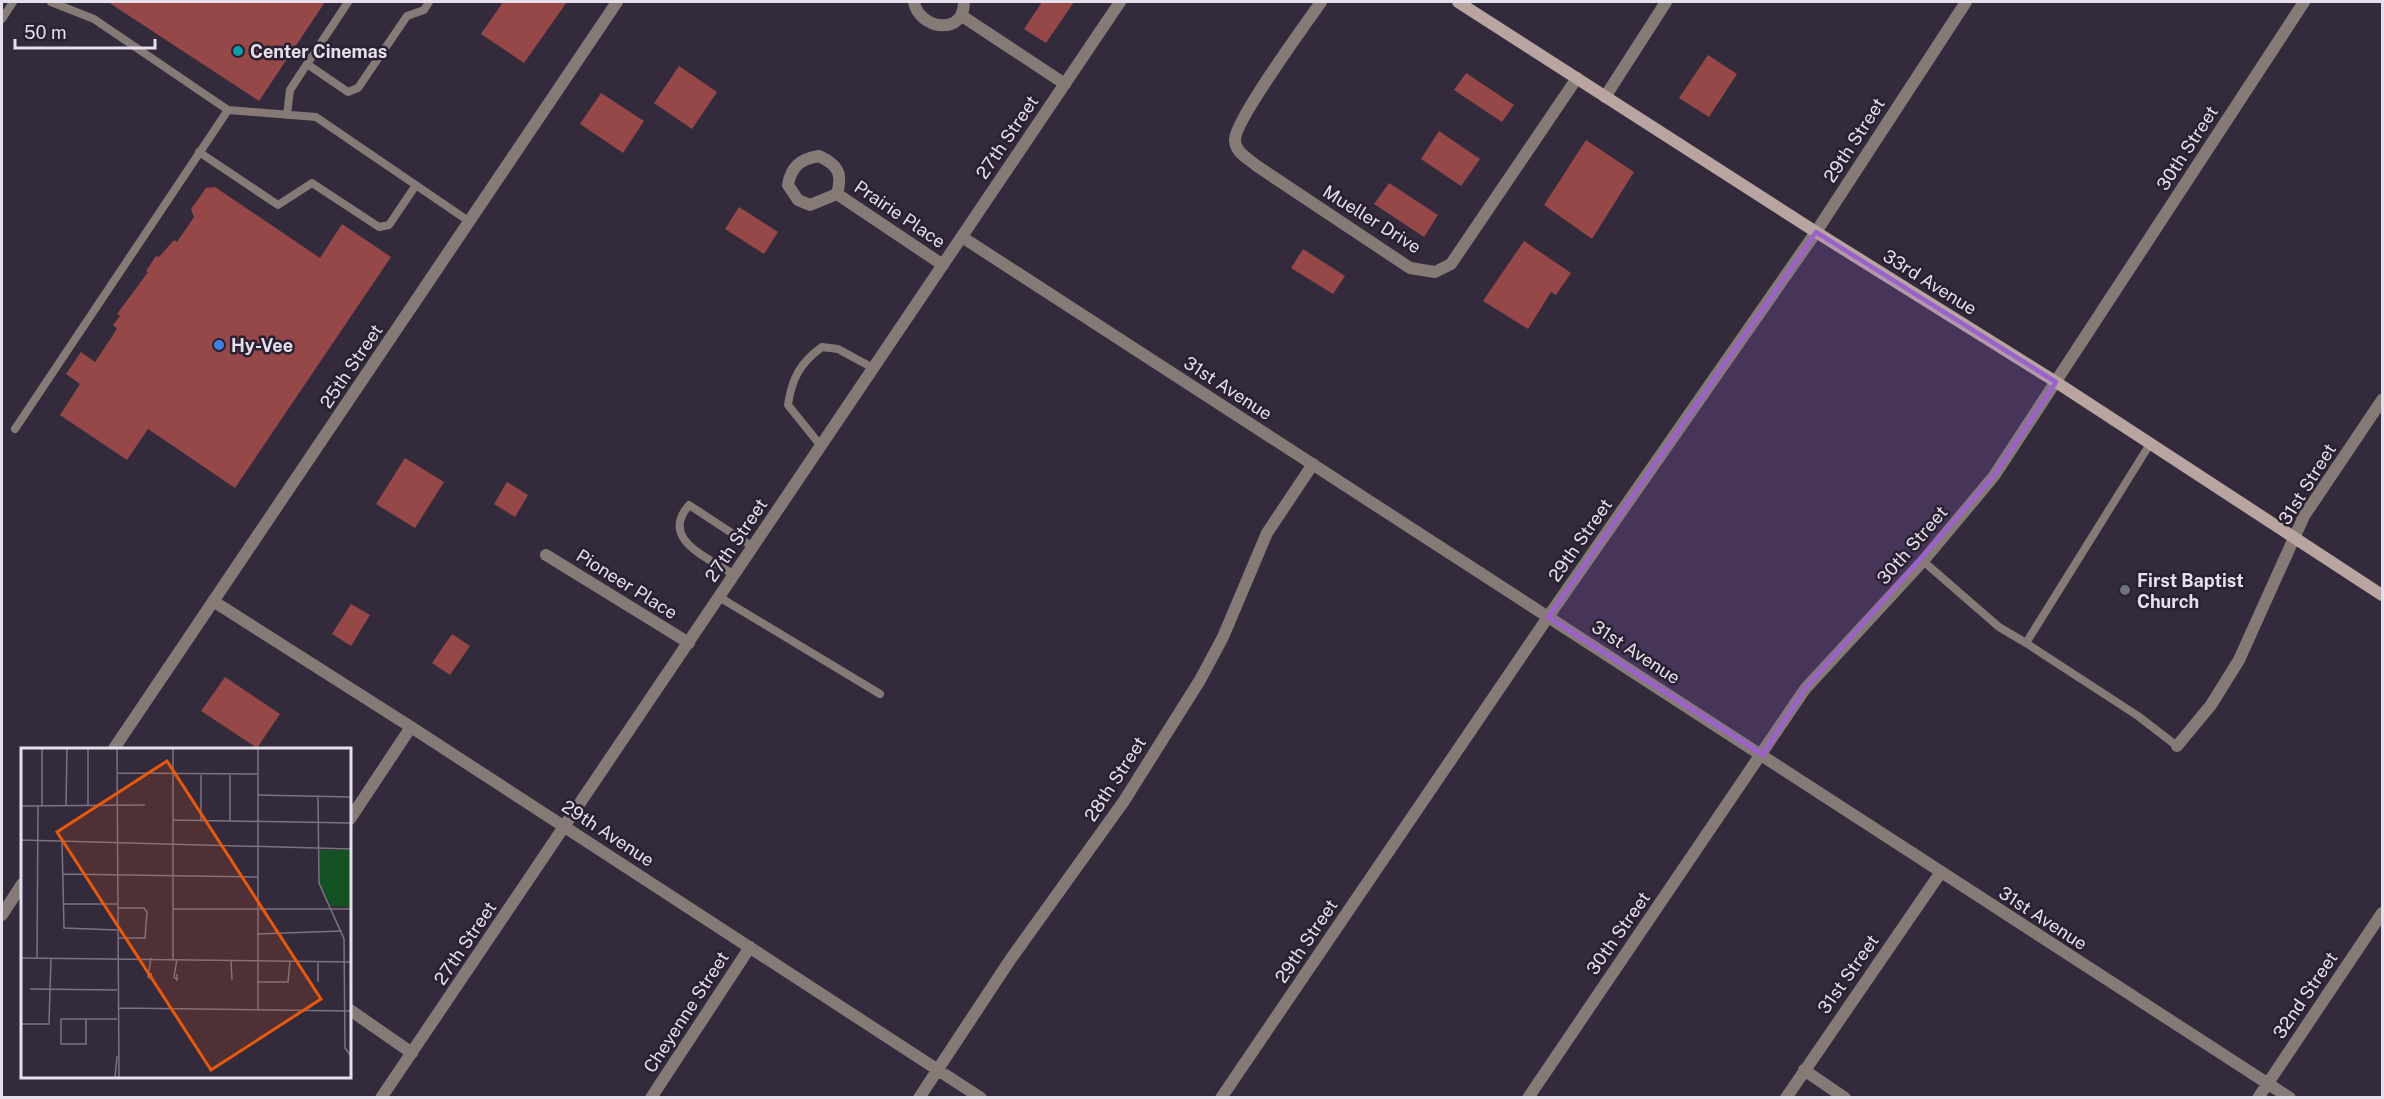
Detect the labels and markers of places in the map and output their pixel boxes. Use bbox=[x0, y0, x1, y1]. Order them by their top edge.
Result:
place label: Center Cinemas bbox=[250, 41, 387, 62]
marker: Center Cinemas bbox=[231, 44, 245, 58]
place label: Hy-Vee bbox=[231, 335, 293, 356]
marker: Hy-Vee bbox=[212, 338, 226, 352]
place label: First Baptist Church bbox=[2137, 570, 2244, 612]
marker: First Baptist Church bbox=[2118, 583, 2132, 597]

